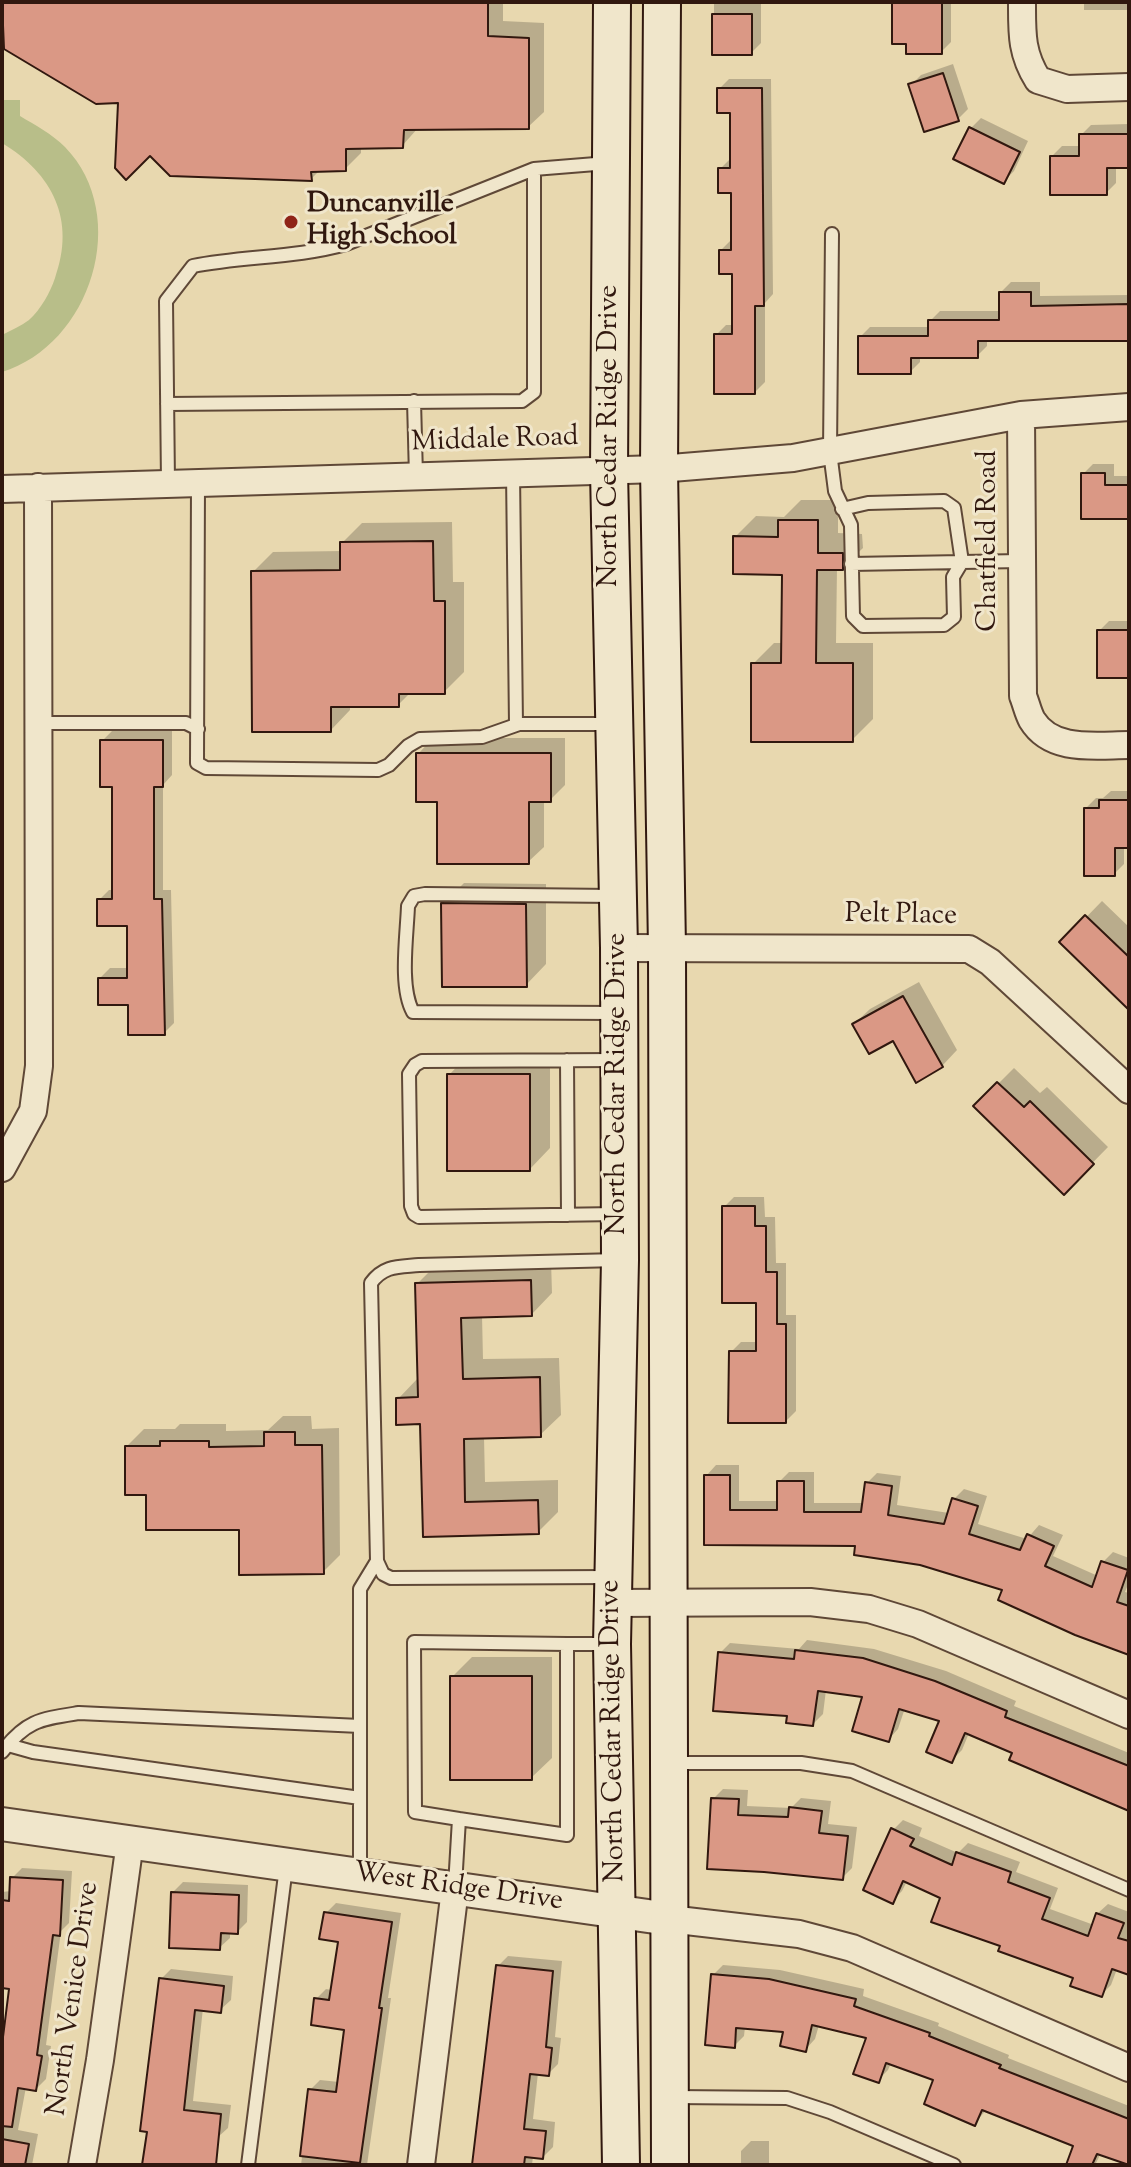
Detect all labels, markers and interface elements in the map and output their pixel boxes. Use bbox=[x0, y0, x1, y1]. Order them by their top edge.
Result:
place label: Duncanville High School bbox=[307, 189, 457, 255]
marker: Duncanville High School bbox=[282, 213, 300, 231]
street label: North Cedar Ridge Drive bbox=[594, 285, 628, 587]
street label: Middale Road bbox=[411, 422, 579, 462]
street label: Chatfield Road bbox=[973, 450, 1007, 632]
street label: Pelt Place bbox=[845, 899, 957, 935]
street label: North Cedar Ridge Drive bbox=[602, 933, 636, 1235]
street label: North Cedar Ridge Drive bbox=[596, 1579, 634, 1883]
street label: West Ridge Drive bbox=[351, 1858, 565, 1920]
street label: North Venice Drive bbox=[42, 1880, 108, 2118]

